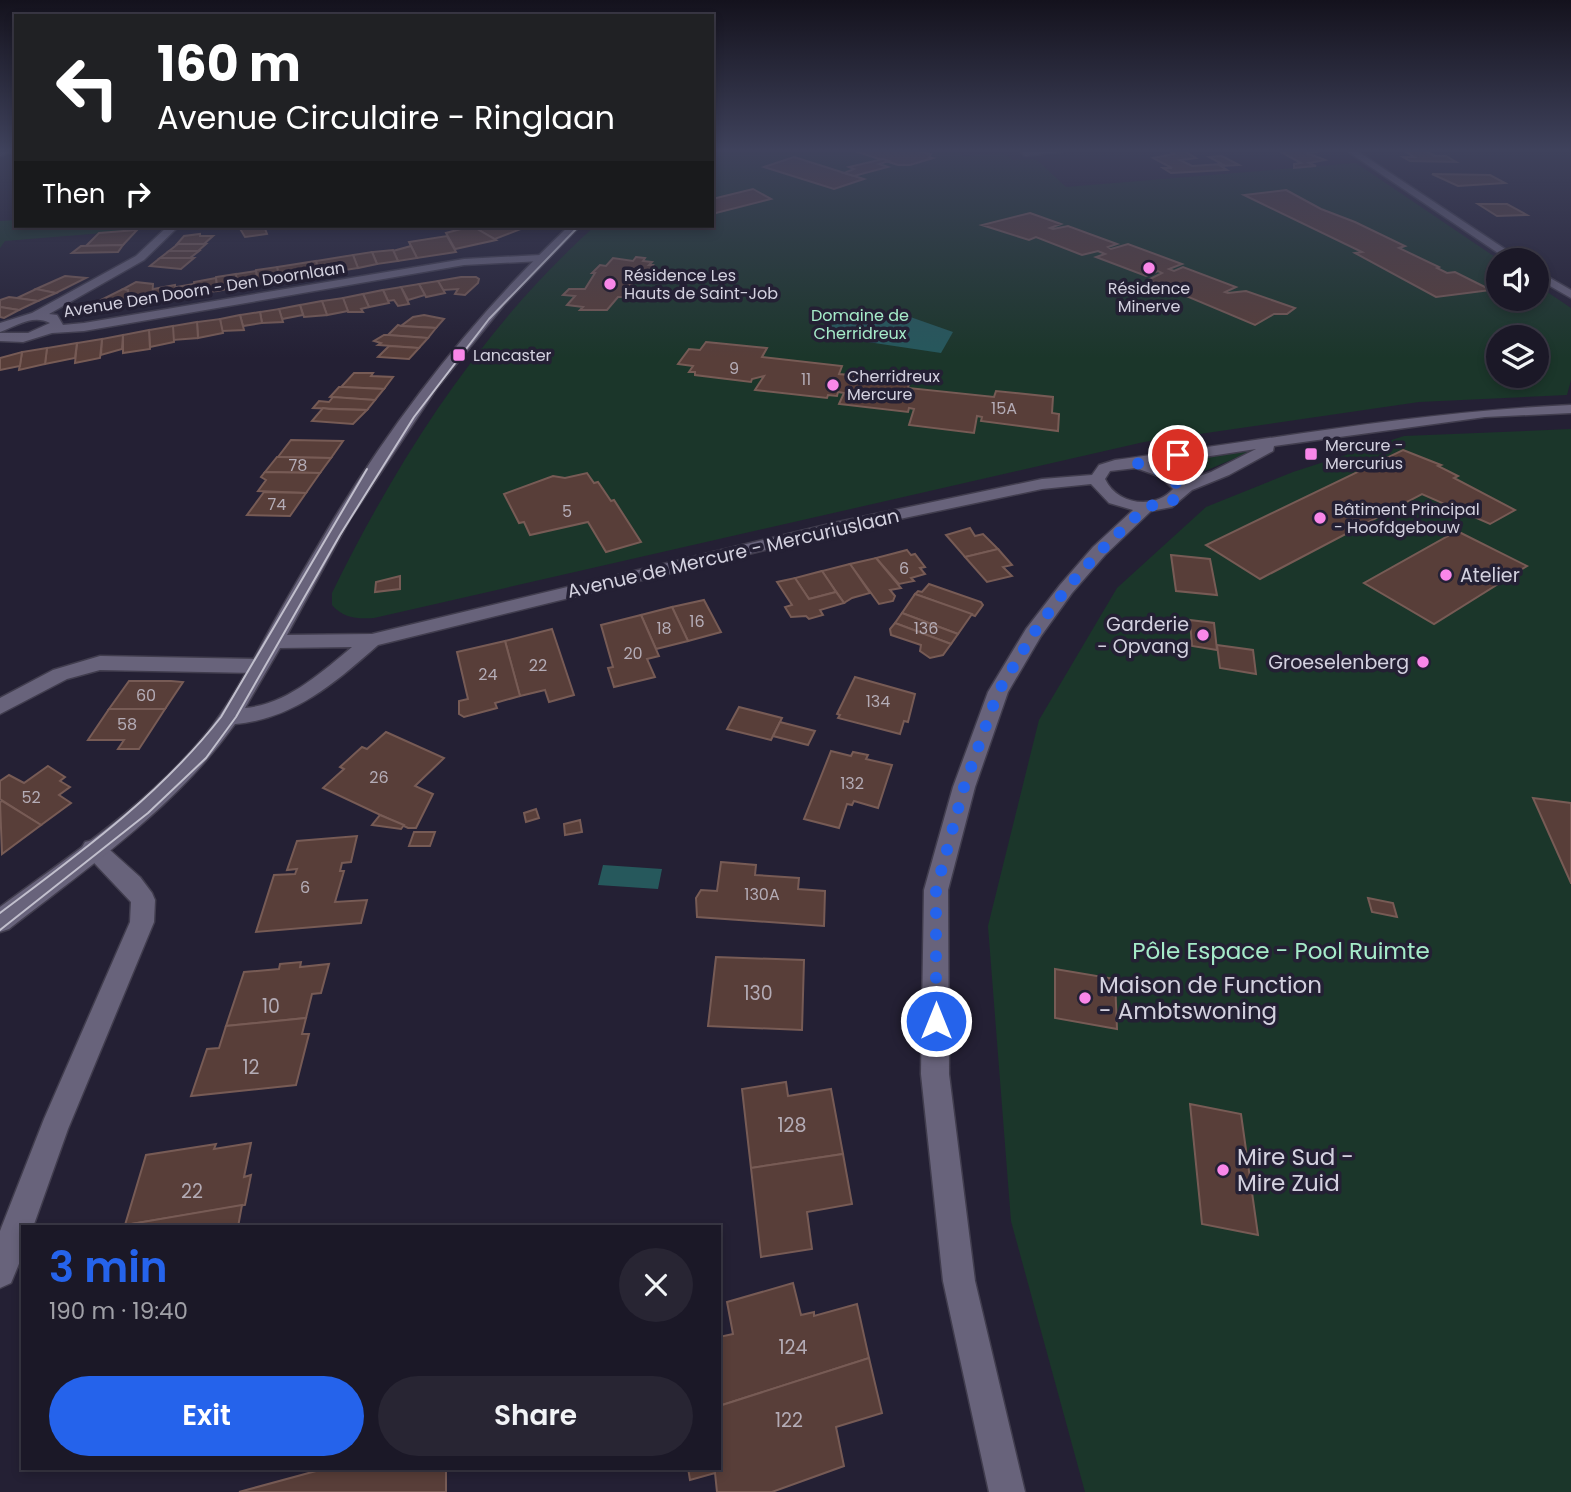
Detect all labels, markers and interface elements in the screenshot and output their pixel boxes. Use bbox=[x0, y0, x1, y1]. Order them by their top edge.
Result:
text: 160 m bbox=[157, 30, 301, 98]
icon: left bbox=[42, 42, 133, 133]
text: Avenue Circulaire - Ringlaan bbox=[157, 95, 615, 140]
icon: right bbox=[119, 175, 157, 213]
text: Then bbox=[42, 176, 105, 212]
map controls bbox=[1486, 248, 1549, 388]
button: sound bbox=[1486, 248, 1549, 311]
street label: Avenue Den Doorn - Den Doornlaan bbox=[62, 256, 347, 323]
marker: Résidence Minerve bbox=[1141, 260, 1157, 276]
place label: Résidence Les Hauts de Saint-Job bbox=[624, 264, 778, 305]
marker: Résidence Les Hauts de Saint-Job bbox=[602, 276, 618, 292]
place label: Résidence Minerve bbox=[1108, 277, 1190, 318]
park label: Domaine de Cherridreux bbox=[811, 304, 909, 345]
button: layers bbox=[1486, 325, 1549, 388]
place label: Lancaster bbox=[473, 344, 552, 367]
marker: Lancaster bbox=[451, 347, 467, 363]
house number: 9 bbox=[729, 357, 739, 380]
place label: Cherridreux Mercure bbox=[847, 365, 940, 406]
house number: 11 bbox=[801, 368, 811, 391]
marker: Cherridreux Mercure bbox=[825, 377, 841, 393]
house number: 15A bbox=[991, 397, 1017, 420]
pin bbox=[1148, 425, 1208, 485]
place label: Mercure - Mercurius bbox=[1325, 434, 1404, 475]
icon: arrive bbox=[1159, 436, 1197, 474]
marker: Mercure - Mercurius bbox=[1303, 446, 1319, 462]
house number: 78 bbox=[289, 454, 307, 477]
house number: 74 bbox=[268, 493, 286, 516]
place label: Bâtiment Principal - Hoofdgebouw bbox=[1334, 498, 1480, 539]
house number: 5 bbox=[562, 500, 572, 523]
street label: Avenue de Mercure - Mercuriuslaan bbox=[565, 502, 902, 605]
marker: Bâtiment Principal - Hoofdgebouw bbox=[1312, 510, 1328, 526]
house number: 6 bbox=[899, 557, 909, 580]
place label: Atelier bbox=[1460, 562, 1520, 589]
marker: Atelier bbox=[1438, 567, 1454, 583]
house number: 16 bbox=[689, 610, 705, 633]
place label: Garderie - Opvang bbox=[1097, 611, 1189, 660]
house number: 18 bbox=[656, 617, 672, 640]
house number: 136 bbox=[914, 617, 938, 640]
marker: Garderie - Opvang bbox=[1195, 627, 1211, 643]
house number: 20 bbox=[623, 642, 643, 665]
place label: Groeselenberg bbox=[1268, 649, 1409, 676]
house number: 22 bbox=[529, 654, 547, 677]
marker: Groeselenberg bbox=[1415, 654, 1431, 670]
house number: 24 bbox=[478, 663, 498, 686]
house number: 60 bbox=[136, 684, 156, 707]
house number: 134 bbox=[866, 690, 890, 713]
house number: 58 bbox=[117, 713, 137, 736]
house number: 26 bbox=[369, 766, 389, 789]
house number: 132 bbox=[840, 772, 864, 795]
house number: 52 bbox=[21, 786, 41, 809]
house number: 6 bbox=[300, 876, 310, 899]
house number: 130A bbox=[744, 883, 780, 906]
park label: Pôle Espace - Pool Ruimte bbox=[1132, 935, 1430, 967]
place label: Maison de Function - Ambtswoning bbox=[1099, 969, 1322, 1027]
house number: 130 bbox=[743, 980, 773, 1007]
position arrow bbox=[899, 984, 973, 1058]
marker: Maison de Function - Ambtswoning bbox=[1077, 990, 1093, 1006]
house number: 10 bbox=[262, 993, 280, 1020]
house number: 12 bbox=[242, 1054, 260, 1081]
house number: 128 bbox=[778, 1112, 807, 1139]
place label: Mire Sud - Mire Zuid bbox=[1237, 1141, 1354, 1199]
marker: Mire Sud - Mire Zuid bbox=[1215, 1162, 1231, 1178]
house number: 22 bbox=[181, 1178, 203, 1205]
text: 3 min bbox=[49, 1238, 168, 1297]
button: close bbox=[619, 1248, 693, 1322]
text: 190 m · 19:40 bbox=[49, 1295, 188, 1327]
house number: 124 bbox=[779, 1334, 808, 1361]
button: Exit bbox=[49, 1376, 364, 1456]
button: Share bbox=[378, 1376, 693, 1456]
house number: 122 bbox=[775, 1407, 803, 1434]

